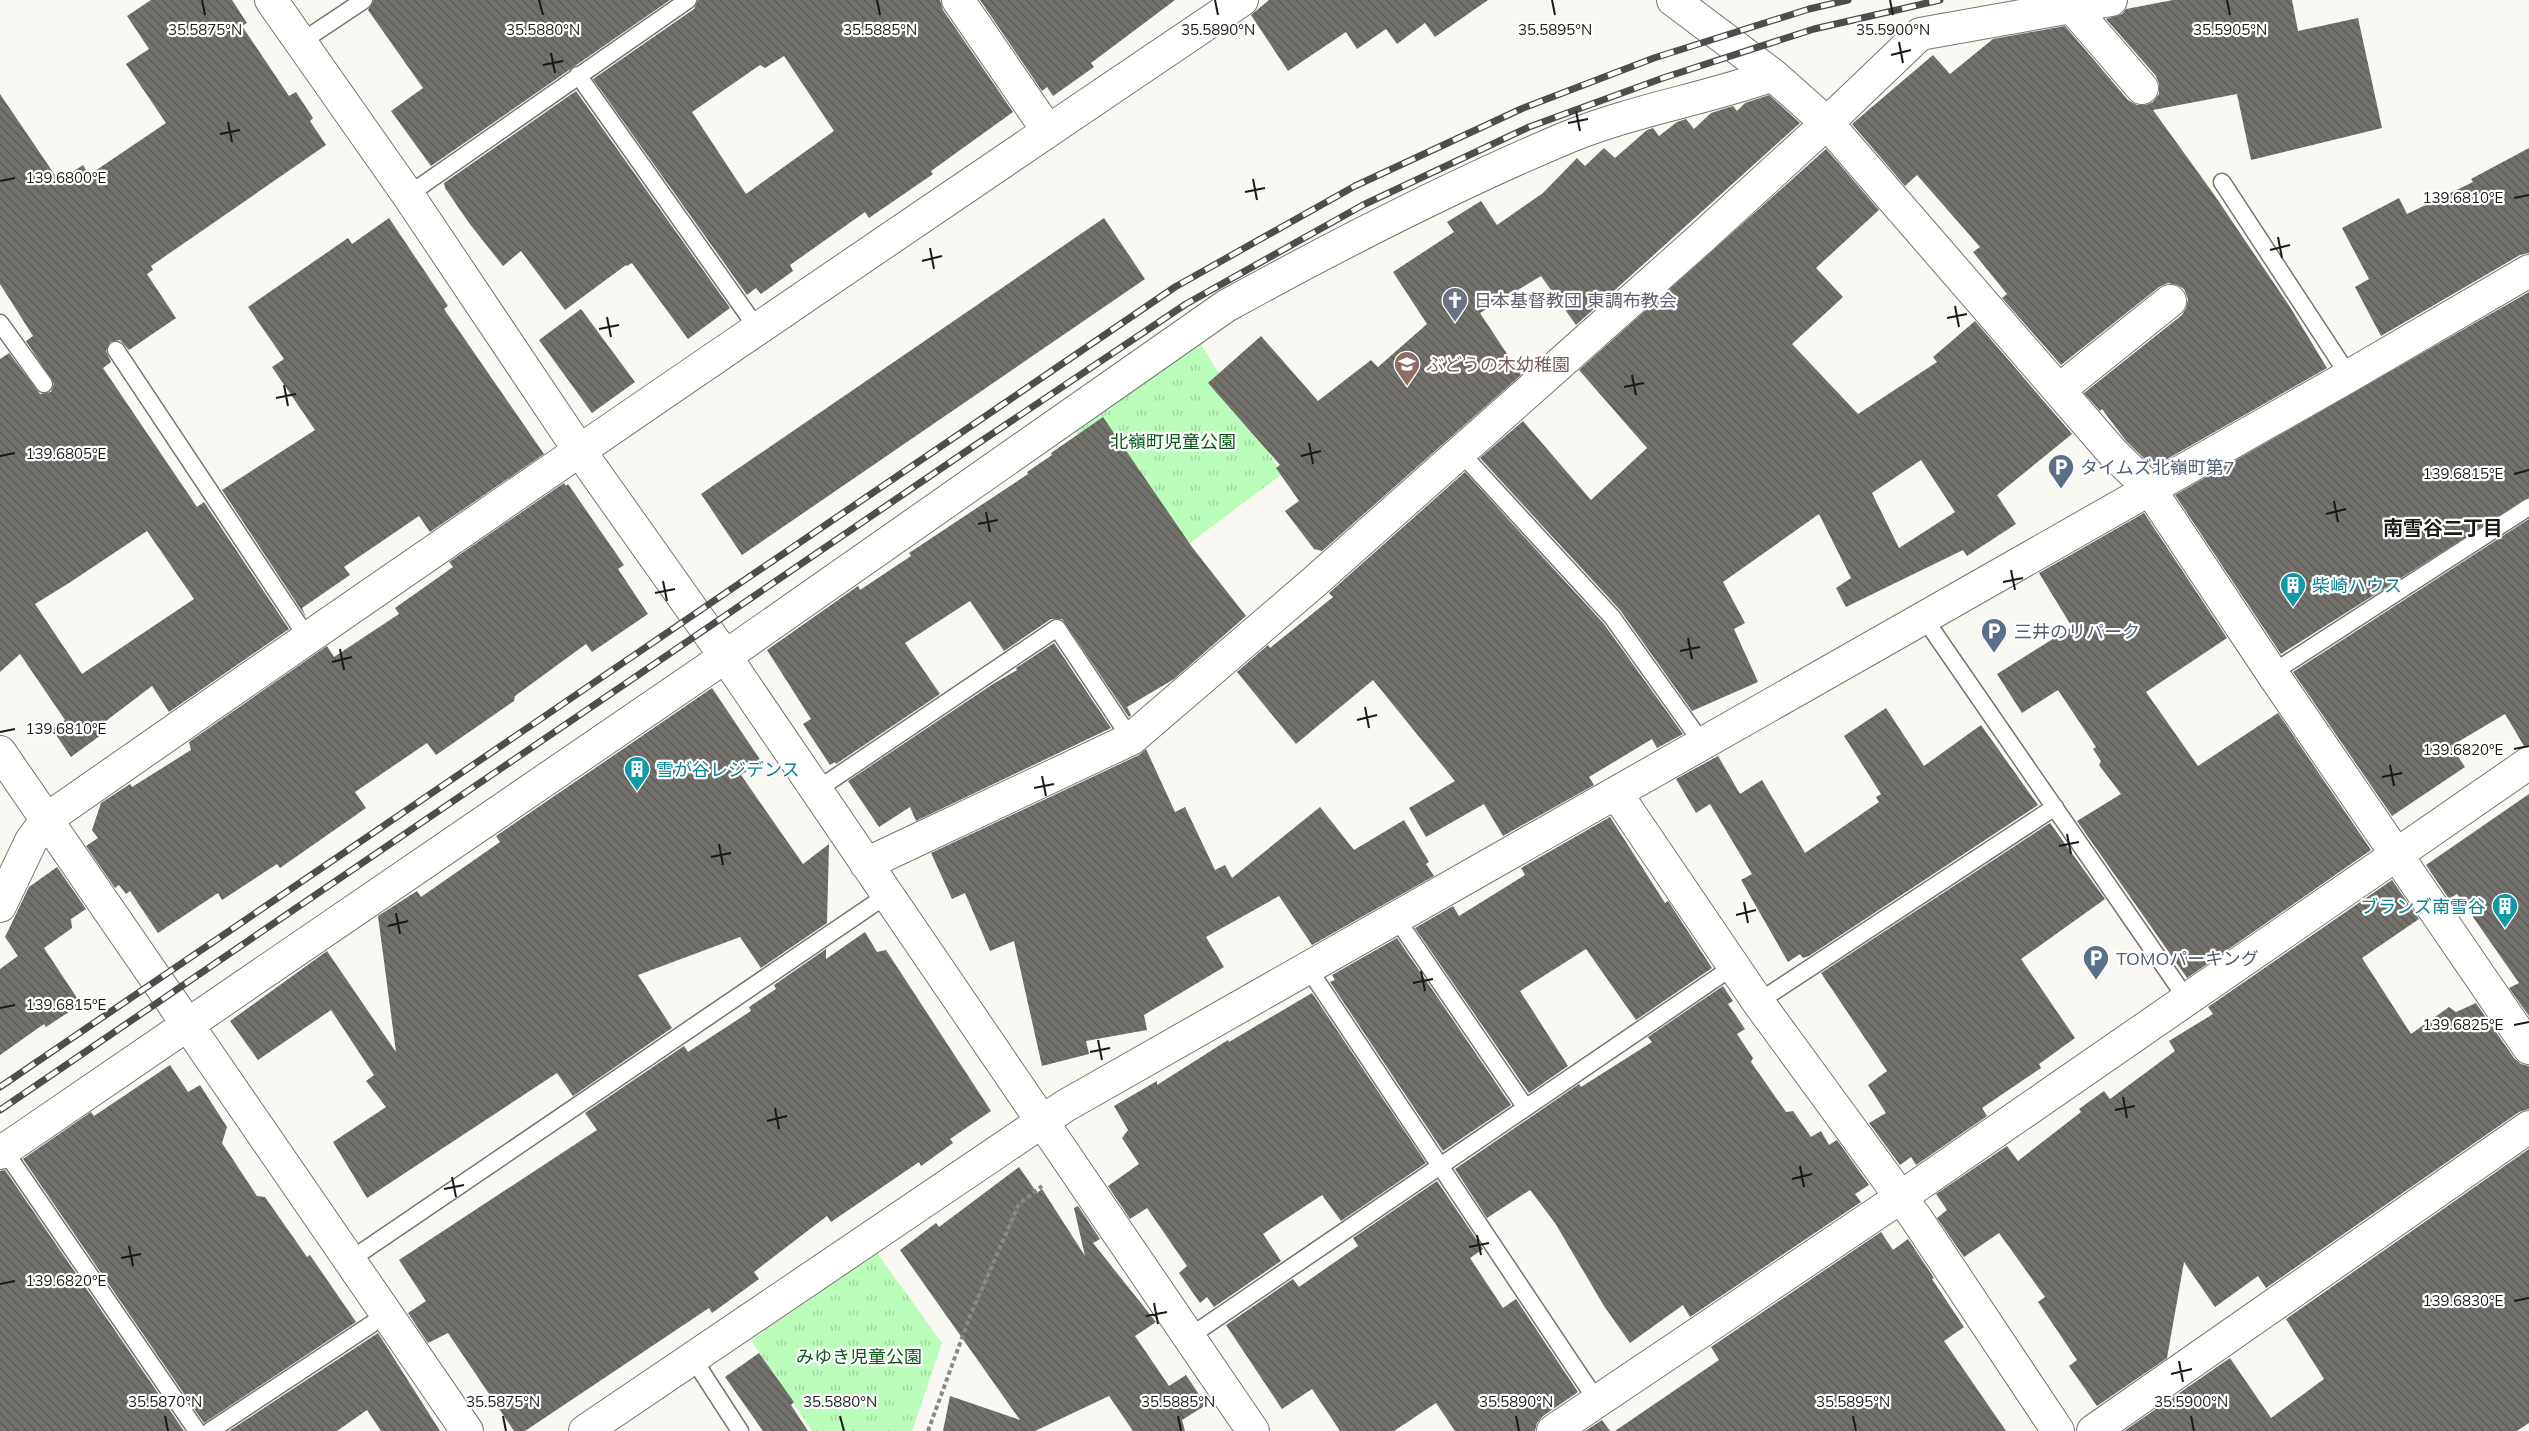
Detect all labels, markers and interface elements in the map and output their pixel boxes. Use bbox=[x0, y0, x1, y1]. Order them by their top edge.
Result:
text: 35.5875°N bbox=[168, 20, 242, 39]
text: 35.5880°N bbox=[506, 20, 580, 39]
text: 35.5885°N bbox=[843, 20, 917, 39]
text: 35.5890°N bbox=[1181, 20, 1255, 39]
text: 35.5895°N bbox=[1518, 20, 1592, 39]
text: 35.5900°N bbox=[1856, 20, 1930, 39]
text: 35.5905°N bbox=[2193, 20, 2267, 39]
text: 139.6800°E bbox=[26, 168, 107, 187]
text: 139.6810°E bbox=[2423, 188, 2504, 207]
church icon: 日本基督教団 東調布教会 bbox=[1440, 285, 1470, 323]
place label: 日本基督教団 東調布教会 bbox=[1474, 289, 1677, 312]
school or university icon: ぶどうの木幼稚園 bbox=[1392, 349, 1422, 387]
place label: ぶどうの木幼稚園 bbox=[1426, 353, 1570, 376]
park label: 北嶺町児童公園 bbox=[1110, 430, 1236, 453]
text: 139.6805°E bbox=[26, 444, 107, 463]
parking icon: タイムズ北嶺町第7 bbox=[2046, 452, 2076, 490]
place label: タイムズ北嶺町第7 bbox=[2080, 456, 2234, 479]
text: 139.6815°E bbox=[2423, 464, 2504, 483]
district label: 南雪谷二丁目 bbox=[2383, 515, 2503, 540]
building icon: 柴崎ハウス bbox=[2278, 570, 2308, 608]
place label: 柴崎ハウス bbox=[2312, 574, 2402, 597]
parking icon: 三井のリパーク bbox=[1979, 616, 2009, 654]
place label: 三井のリパーク bbox=[2014, 620, 2140, 643]
text: 139.6810°E bbox=[26, 719, 107, 738]
text: 139.6820°E bbox=[2423, 740, 2504, 759]
building icon: 雪が谷レジデンス bbox=[622, 754, 652, 792]
place label: 雪が谷レジデンス bbox=[656, 758, 800, 781]
building icon: ブランズ南雪谷 bbox=[2490, 891, 2520, 929]
place label: ブランズ南雪谷 bbox=[2360, 895, 2486, 918]
parking icon: TOMOパーキング bbox=[2081, 943, 2111, 981]
place label: TOMOパーキング bbox=[2116, 947, 2259, 970]
text: 139.6815°E bbox=[26, 995, 107, 1014]
text: 139.6825°E bbox=[2423, 1015, 2504, 1034]
text: 139.6820°E bbox=[26, 1271, 107, 1290]
text: 139.6830°E bbox=[2423, 1291, 2504, 1310]
park label: みゆき児童公園 bbox=[796, 1345, 922, 1368]
text: 35.5870°N bbox=[128, 1392, 202, 1411]
text: 35.5875°N bbox=[466, 1392, 540, 1411]
text: 35.5880°N bbox=[803, 1392, 877, 1411]
text: 35.5885°N bbox=[1141, 1392, 1215, 1411]
text: 35.5890°N bbox=[1479, 1392, 1553, 1411]
text: 35.5895°N bbox=[1816, 1392, 1890, 1411]
text: 35.5900°N bbox=[2154, 1392, 2228, 1411]

